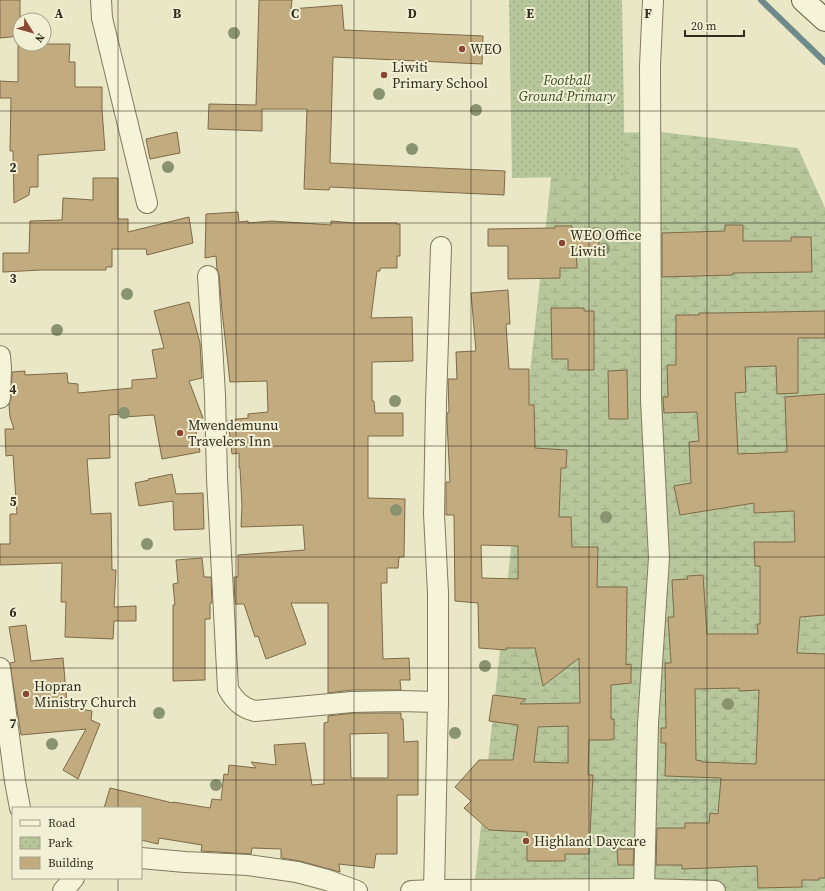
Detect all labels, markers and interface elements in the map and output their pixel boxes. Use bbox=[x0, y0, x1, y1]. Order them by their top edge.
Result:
text: A bbox=[55, 5, 64, 22]
text: B bbox=[173, 5, 182, 22]
text: C bbox=[291, 5, 299, 22]
text: D bbox=[407, 5, 417, 22]
text: E bbox=[526, 5, 534, 22]
text: F bbox=[644, 5, 652, 22]
north arrow bbox=[12, 12, 52, 52]
scale bar bbox=[685, 12, 744, 38]
text: 20 m bbox=[691, 18, 717, 34]
text: N bbox=[31, 30, 48, 45]
place label: WEO bbox=[470, 39, 502, 59]
marker: WEO bbox=[457, 44, 467, 54]
place label: Liwiti Primary School bbox=[392, 57, 488, 93]
marker: Liwiti Primary School bbox=[379, 70, 389, 80]
park label: Football Ground Primary bbox=[519, 70, 616, 106]
text: 2 bbox=[9, 159, 17, 176]
place label: WEO Office Liwiti bbox=[570, 225, 642, 261]
marker: WEO Office Liwiti bbox=[557, 238, 567, 248]
text: 3 bbox=[9, 270, 17, 287]
text: 4 bbox=[9, 381, 17, 398]
place label: Mwendemunu Travelers Inn bbox=[188, 415, 278, 451]
marker: Mwendemunu Travelers Inn bbox=[175, 428, 185, 438]
text: 5 bbox=[9, 493, 17, 510]
text: 6 bbox=[9, 604, 17, 621]
place label: Hopran Ministry Church bbox=[34, 676, 137, 712]
marker: Hopran Ministry Church bbox=[21, 689, 31, 699]
text: 7 bbox=[9, 715, 17, 732]
legend bbox=[12, 807, 142, 879]
text: Road bbox=[48, 815, 75, 831]
place label: Highland Daycare bbox=[534, 831, 646, 851]
text: Park bbox=[48, 835, 73, 851]
marker: Highland Daycare bbox=[521, 836, 531, 846]
text: Building bbox=[48, 855, 93, 871]

